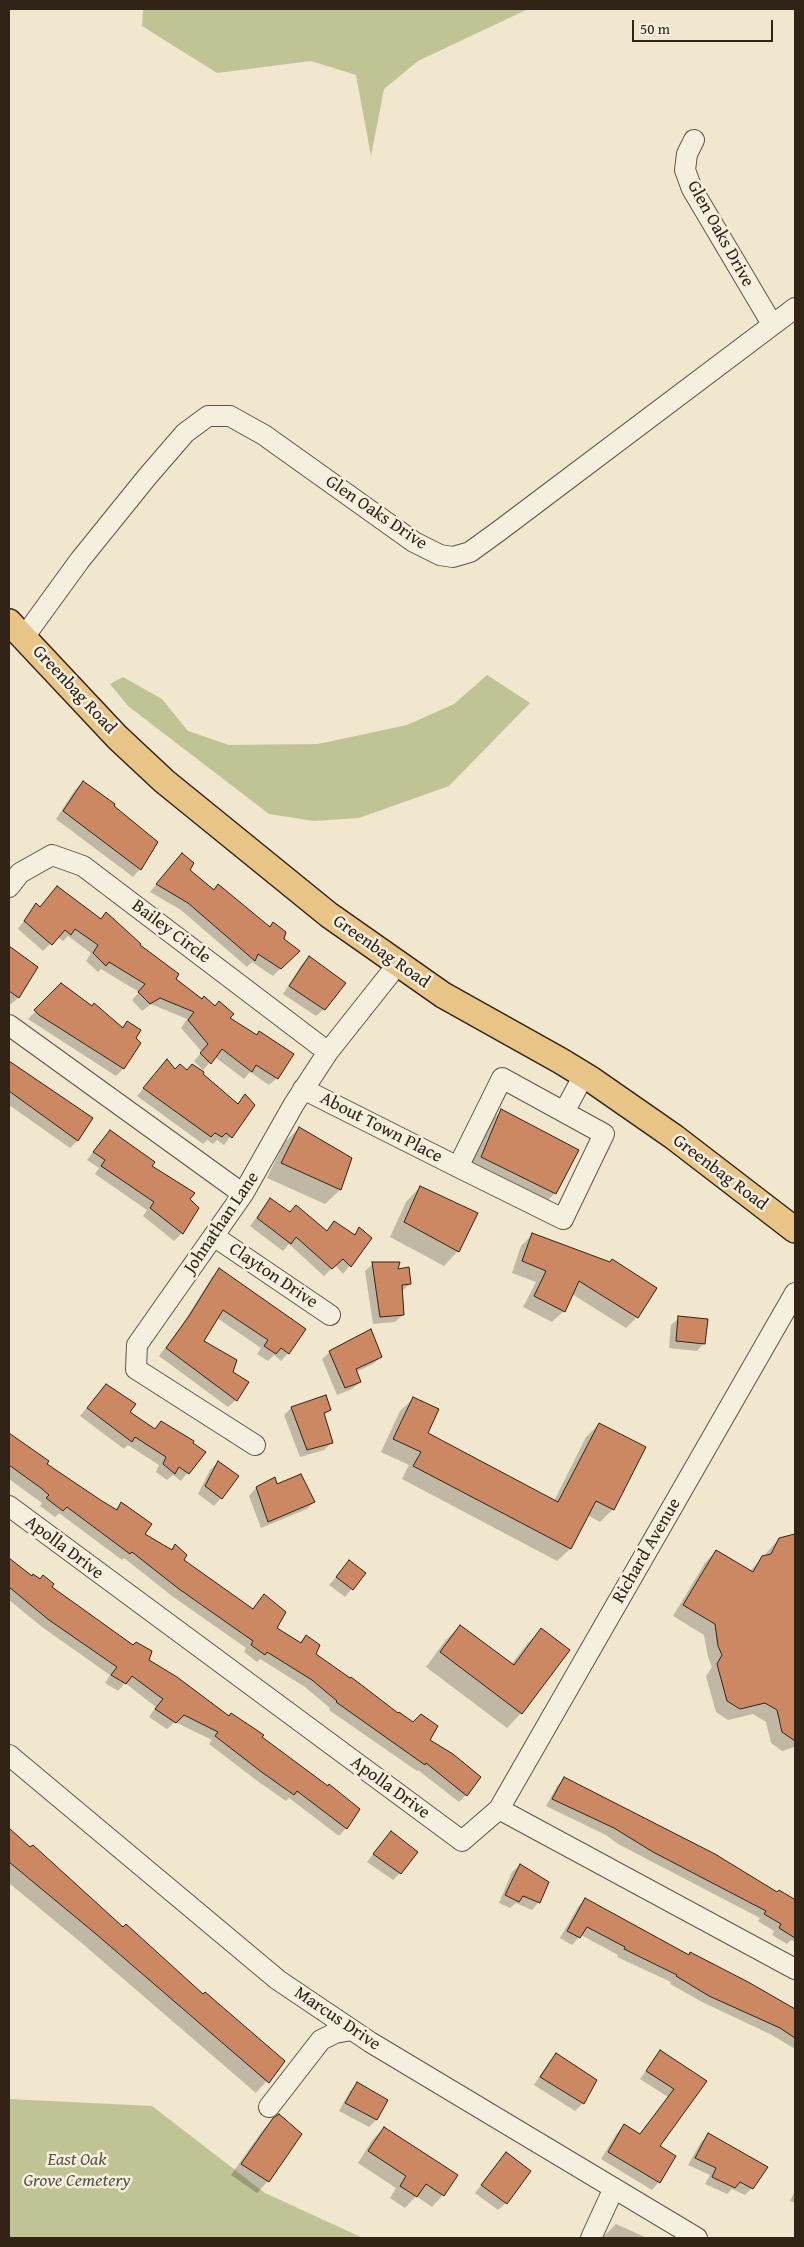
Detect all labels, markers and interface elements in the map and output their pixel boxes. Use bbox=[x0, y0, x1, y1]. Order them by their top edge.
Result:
scale bar bbox=[634, 10, 775, 42]
text: 50 m bbox=[640, 18, 670, 39]
street label: Glen Oaks Drive bbox=[682, 177, 758, 291]
street label: Glen Oaks Drive bbox=[321, 471, 431, 555]
street label: Greenbag Road bbox=[28, 641, 120, 739]
street label: Bailey Circle bbox=[127, 895, 215, 969]
street label: Greenbag Road bbox=[328, 911, 434, 993]
street label: About Town Place bbox=[316, 1088, 446, 1168]
street label: Greenbag Road bbox=[668, 1130, 772, 1216]
street label: Johnathan Lane bbox=[180, 1168, 264, 1278]
street label: Clayton Drive bbox=[225, 1238, 321, 1314]
street label: Richard Avenue bbox=[608, 1495, 686, 1607]
street label: Apolla Drive bbox=[20, 1511, 108, 1585]
street label: Apolla Drive bbox=[346, 1752, 434, 1824]
street label: Marcus Drive bbox=[290, 1982, 384, 2056]
park label: East Oak Grove Cemetery bbox=[24, 2149, 130, 2192]

